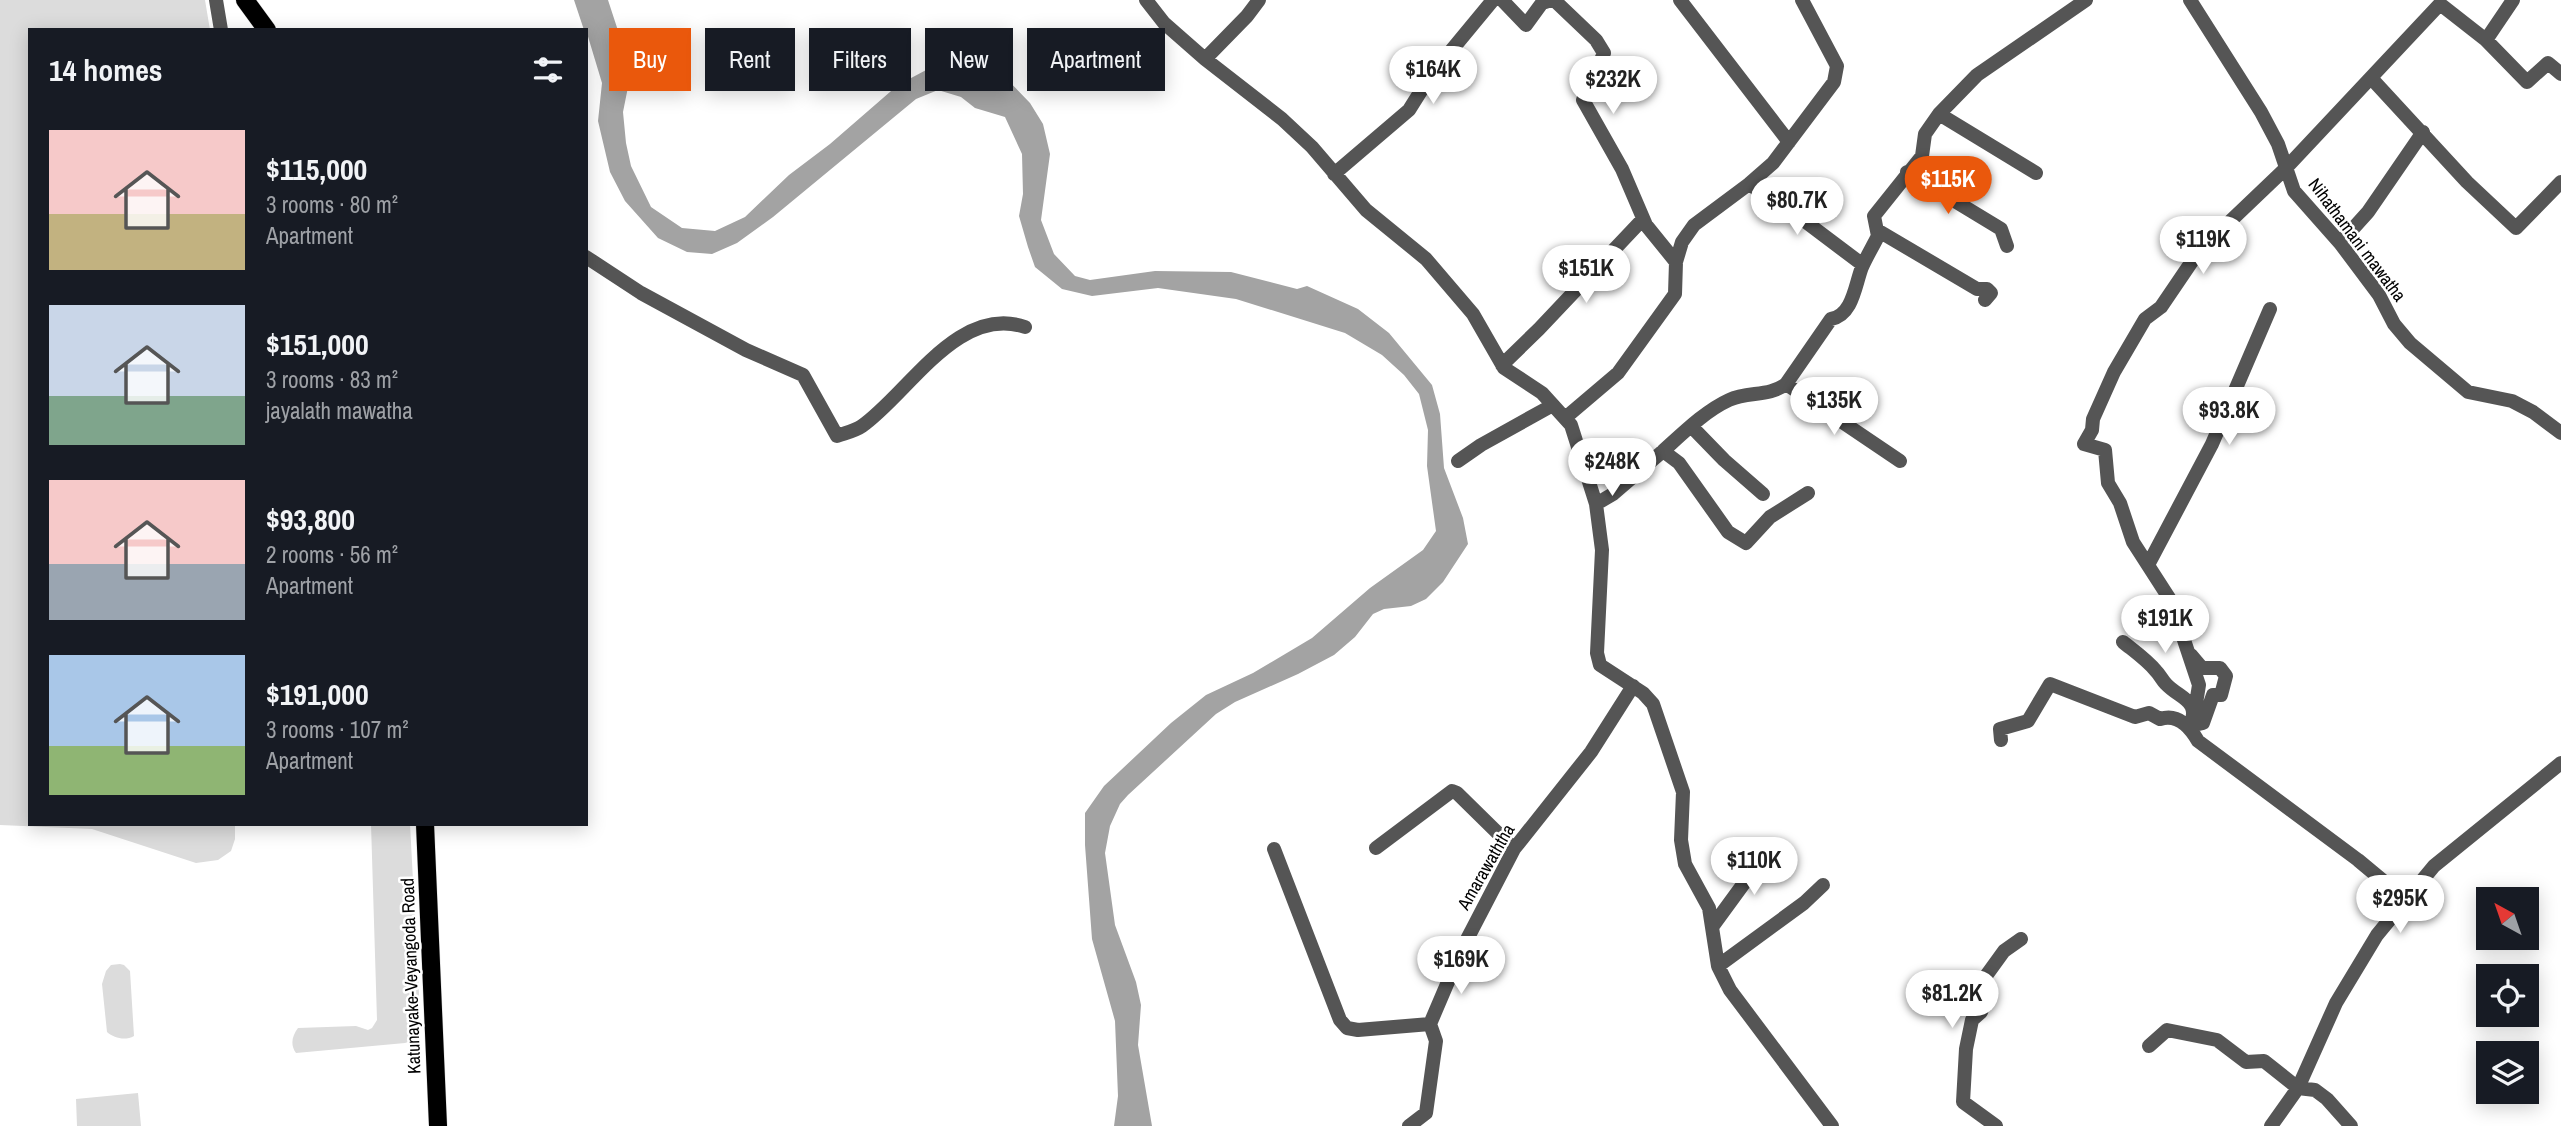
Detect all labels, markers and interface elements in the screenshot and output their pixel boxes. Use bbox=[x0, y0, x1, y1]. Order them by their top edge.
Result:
chip: Buy bbox=[609, 28, 691, 91]
chip: Rent bbox=[705, 28, 795, 91]
chip: Filters bbox=[809, 28, 911, 91]
chip: New bbox=[925, 28, 1013, 91]
chip: Apartment bbox=[1027, 28, 1165, 91]
pin: $164K bbox=[1384, 46, 1482, 106]
text: 14 homes bbox=[49, 50, 163, 90]
icon: filters bbox=[529, 51, 567, 89]
text: $164K bbox=[1405, 53, 1461, 84]
pin: $232K bbox=[1564, 57, 1662, 116]
text: $232K bbox=[1585, 63, 1641, 94]
text: $115,000 bbox=[266, 149, 367, 189]
pin: $115K bbox=[1899, 156, 1997, 216]
icon: home bbox=[105, 158, 189, 242]
text: $115K bbox=[1921, 163, 1975, 194]
street label: Nihathamani mawatha bbox=[2303, 173, 2412, 307]
pin: $80.7K bbox=[1740, 177, 1854, 237]
text: $80.7K bbox=[1767, 184, 1827, 215]
text: 3 rooms · 80 m² bbox=[266, 189, 398, 220]
pin: $119K bbox=[2154, 216, 2252, 276]
text: Apartment bbox=[266, 220, 353, 251]
text: $119K bbox=[2176, 223, 2230, 254]
pin: $151K bbox=[1537, 246, 1635, 305]
text: $151K bbox=[1558, 252, 1614, 283]
text: $151,000 bbox=[266, 324, 369, 364]
icon: home bbox=[105, 333, 189, 417]
text: 3 rooms · 83 m² bbox=[266, 364, 398, 395]
pin: $135K bbox=[1785, 378, 1883, 437]
text: $135K bbox=[1806, 384, 1862, 415]
pin: $93.8K bbox=[2172, 388, 2286, 447]
text: $93.8K bbox=[2199, 394, 2259, 425]
text: jayalath mawatha bbox=[266, 395, 413, 426]
pin: $248K bbox=[1563, 438, 1661, 498]
text: $248K bbox=[1584, 445, 1640, 476]
text: $93,800 bbox=[266, 499, 355, 539]
icon: home bbox=[105, 508, 189, 592]
text: 2 rooms · 56 m² bbox=[266, 539, 398, 570]
text: Apartment bbox=[266, 570, 353, 601]
pin: $191K bbox=[2116, 596, 2214, 655]
text: $191K bbox=[2137, 602, 2193, 633]
text: $191,000 bbox=[266, 674, 369, 714]
icon: home bbox=[105, 683, 189, 767]
text: 3 rooms · 107 m² bbox=[266, 714, 409, 745]
text: Apartment bbox=[266, 745, 353, 776]
street label: Amarawaththa bbox=[1450, 819, 1520, 915]
pin: $110K bbox=[1705, 838, 1803, 897]
text: $110K bbox=[1727, 844, 1781, 875]
pin: $295K bbox=[2351, 876, 2449, 935]
street label: Katunayake-Veyangoda Road bbox=[395, 878, 426, 1074]
text: $295K bbox=[2372, 882, 2428, 913]
north arrow bbox=[2476, 887, 2539, 950]
map controls bbox=[2476, 887, 2539, 1104]
pin: $169K bbox=[1412, 936, 1510, 996]
text: $169K bbox=[1433, 943, 1489, 974]
button: locate bbox=[2476, 964, 2539, 1027]
pin: $81.2K bbox=[1895, 970, 2009, 1030]
text: $81.2K bbox=[1922, 977, 1982, 1008]
button: layers bbox=[2476, 1041, 2539, 1104]

